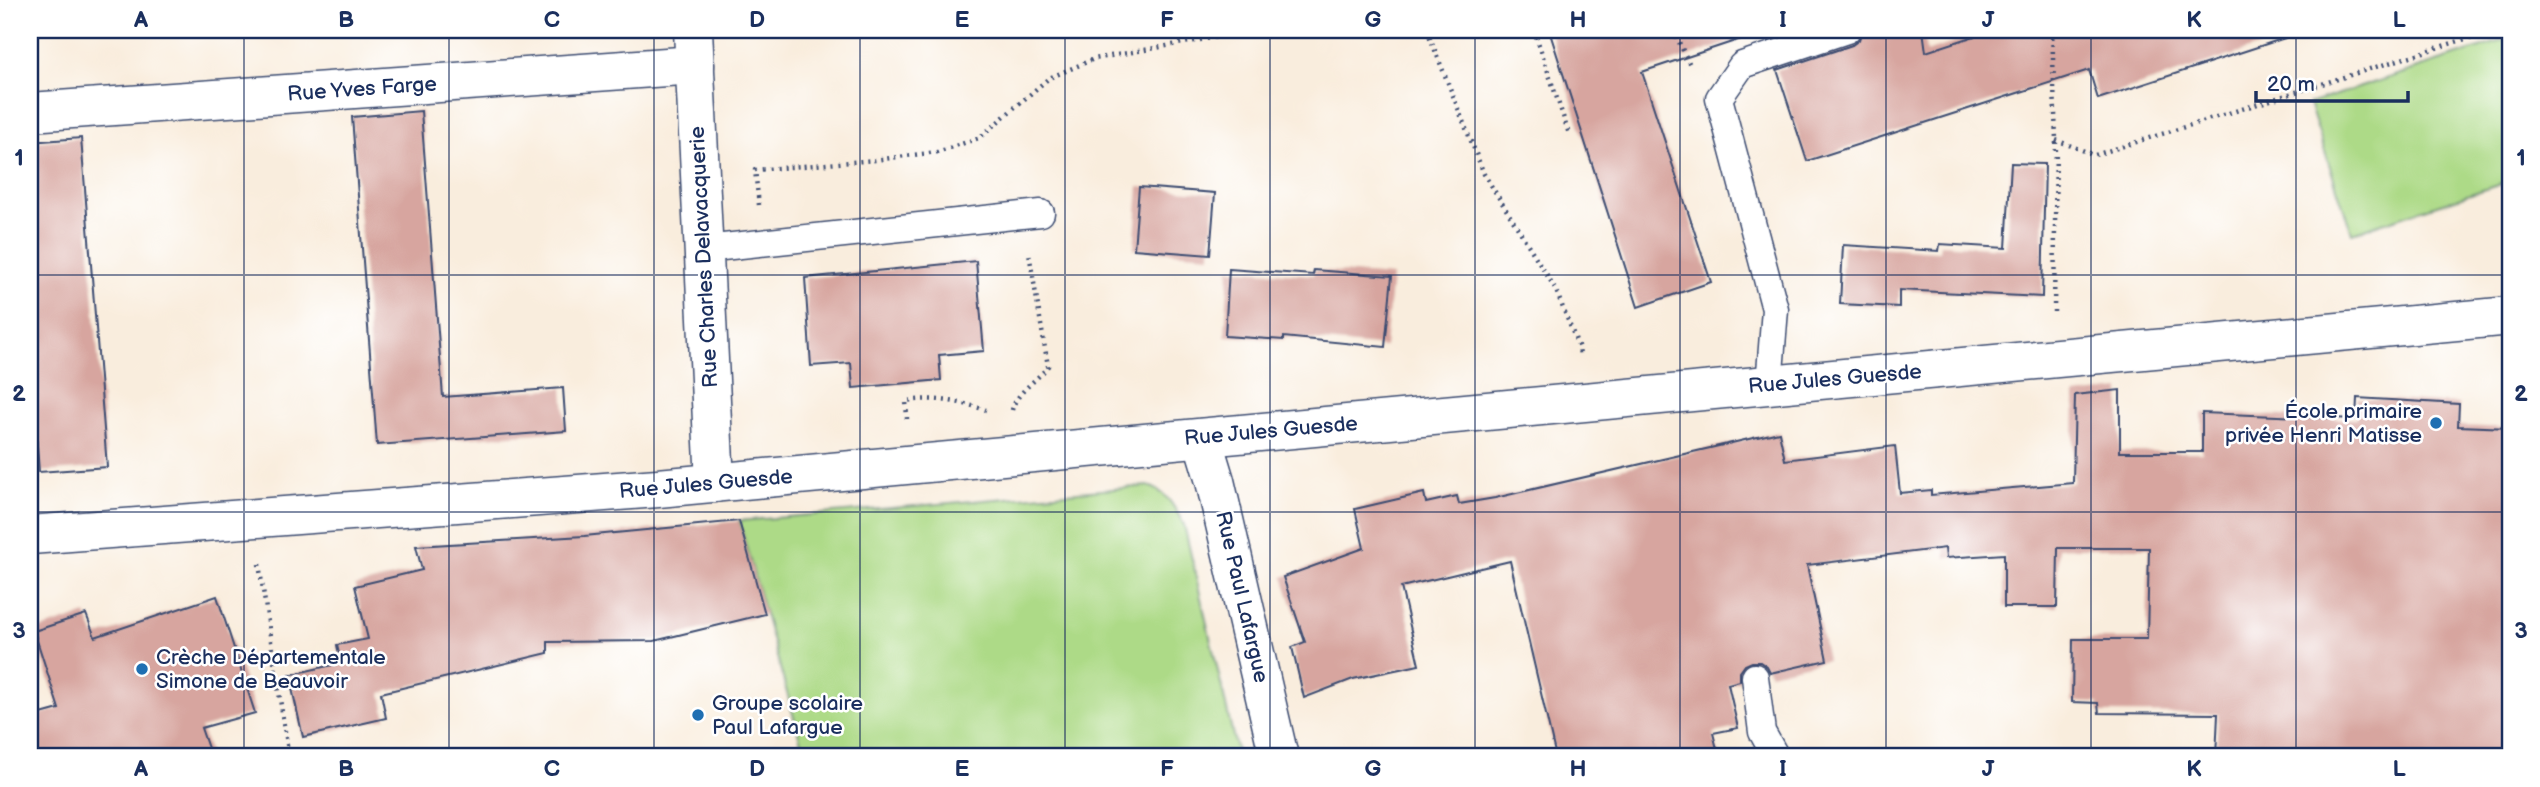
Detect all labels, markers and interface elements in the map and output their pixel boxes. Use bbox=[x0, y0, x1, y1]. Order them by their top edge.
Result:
text: A bbox=[133, 6, 149, 34]
text: B bbox=[338, 6, 354, 34]
text: C bbox=[544, 6, 560, 34]
text: D bbox=[749, 6, 765, 34]
text: E bbox=[955, 6, 970, 34]
text: F bbox=[1160, 6, 1174, 34]
text: G bbox=[1365, 6, 1382, 34]
text: H bbox=[1569, 6, 1587, 34]
text: I bbox=[1779, 6, 1787, 34]
text: J bbox=[1982, 6, 1995, 34]
text: K bbox=[2186, 6, 2202, 34]
text: L bbox=[2392, 6, 2406, 34]
scale bar bbox=[2256, 60, 2409, 104]
street label: Rue Yves Farge bbox=[287, 71, 437, 107]
text: 20 m bbox=[2267, 72, 2315, 97]
street label: Rue Charles Delavacquerie bbox=[685, 126, 723, 388]
text: 1 bbox=[14, 144, 24, 172]
text: 1 bbox=[2516, 144, 2526, 172]
street label: Rue Jules Guesde bbox=[1747, 359, 1923, 399]
text: 2 bbox=[12, 380, 26, 408]
text: 2 bbox=[2514, 380, 2528, 408]
place label: École primaire privée Henri Matisse bbox=[2225, 399, 2422, 448]
street label: Rue Jules Guesde bbox=[1183, 411, 1359, 451]
marker: École primaire privée Henri Matisse bbox=[2428, 415, 2444, 431]
street label: Rue Jules Guesde bbox=[618, 464, 794, 504]
street label: Rue Paul Lafargue bbox=[1210, 509, 1274, 685]
text: 3 bbox=[12, 617, 26, 645]
text: 3 bbox=[2514, 617, 2528, 645]
place label: Crèche Départementale Simone de Beauvoir bbox=[156, 645, 386, 694]
marker: Crèche Départementale Simone de Beauvoir bbox=[134, 661, 150, 677]
place label: Groupe scolaire Paul Lafargue bbox=[712, 691, 863, 740]
marker: Groupe scolaire Paul Lafargue bbox=[690, 707, 706, 723]
text: A bbox=[133, 755, 149, 783]
text: B bbox=[338, 755, 354, 783]
text: C bbox=[544, 755, 560, 783]
text: D bbox=[749, 755, 765, 783]
text: E bbox=[955, 755, 970, 783]
text: F bbox=[1160, 755, 1174, 783]
text: G bbox=[1365, 755, 1382, 783]
text: H bbox=[1569, 755, 1587, 783]
text: I bbox=[1779, 755, 1787, 783]
text: J bbox=[1982, 755, 1995, 783]
text: K bbox=[2186, 755, 2202, 783]
text: L bbox=[2392, 755, 2406, 783]

